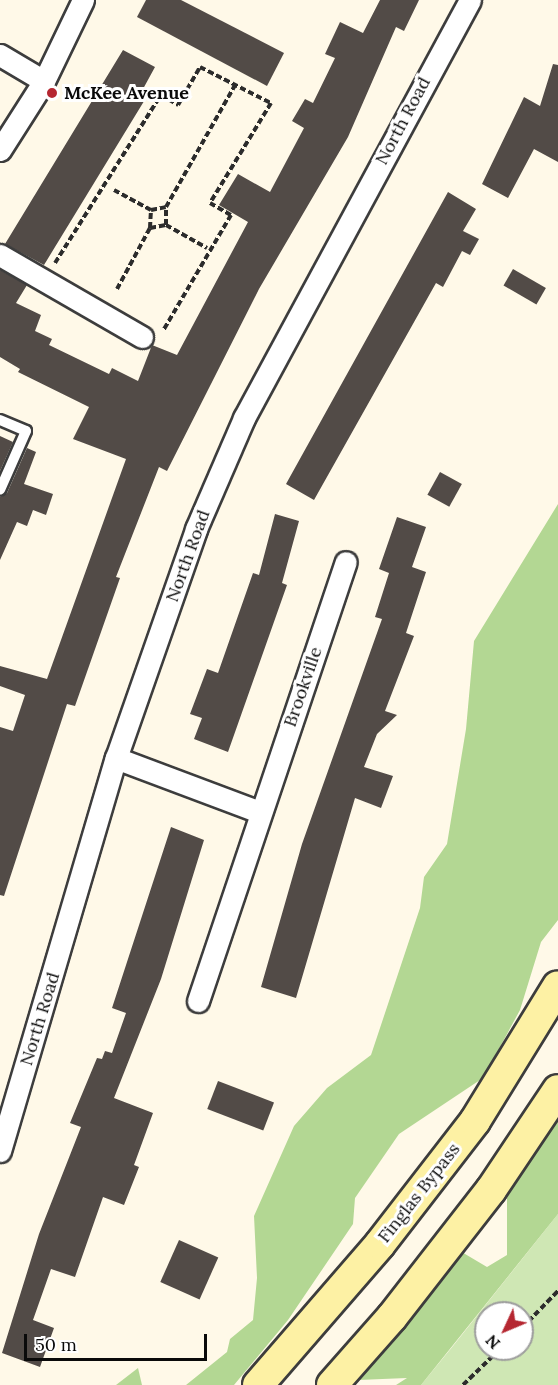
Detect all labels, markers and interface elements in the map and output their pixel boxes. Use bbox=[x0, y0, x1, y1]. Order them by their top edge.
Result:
street label: North Road bbox=[371, 73, 435, 169]
place label: McKee Avenue bbox=[64, 82, 189, 104]
marker: McKee Avenue bbox=[45, 86, 59, 100]
street label: North Road bbox=[161, 507, 215, 605]
street label: Brookville bbox=[279, 644, 327, 730]
street label: North Road bbox=[16, 970, 64, 1068]
street label: Finglas Bypass bbox=[373, 1139, 465, 1247]
north arrow bbox=[474, 1301, 534, 1361]
scale bar bbox=[27, 1322, 210, 1360]
text: N bbox=[481, 1331, 504, 1354]
text: 50 m bbox=[35, 1333, 77, 1356]

